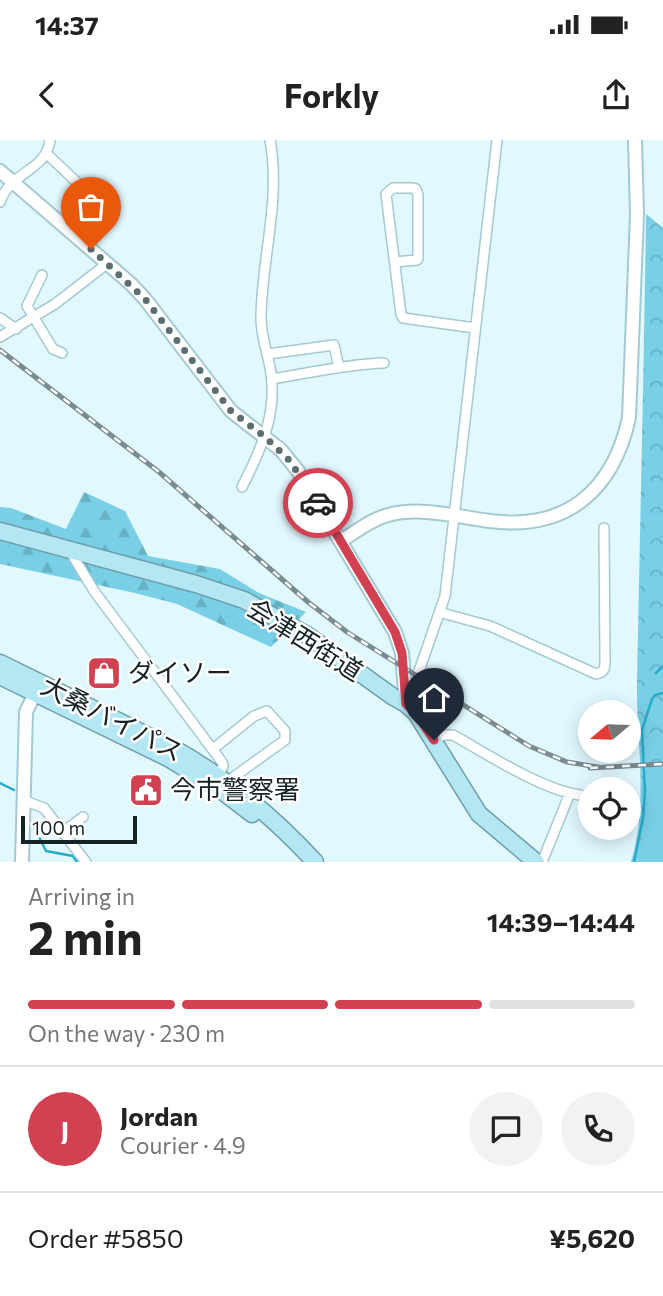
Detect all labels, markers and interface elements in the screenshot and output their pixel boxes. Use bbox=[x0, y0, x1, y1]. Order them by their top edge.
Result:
text: 14:37 bbox=[35, 9, 99, 40]
text: Forkly bbox=[284, 75, 379, 115]
icon: back bbox=[28, 76, 66, 114]
icon: share bbox=[597, 76, 635, 114]
pin bbox=[61, 177, 121, 249]
icon: bag bbox=[72, 188, 110, 226]
courier bbox=[283, 468, 353, 538]
icon: car bbox=[299, 484, 337, 522]
street label: 会津西街道 bbox=[242, 591, 369, 686]
shop icon: ダイソー bbox=[85, 654, 123, 692]
place label: ダイソー bbox=[128, 656, 232, 687]
pin bbox=[404, 668, 464, 740]
street label: 大桑バイパス bbox=[36, 669, 189, 767]
icon: home bbox=[415, 679, 453, 717]
north arrow bbox=[578, 700, 640, 763]
map controls bbox=[578, 700, 641, 840]
public building icon: 今市警察署 bbox=[127, 771, 165, 809]
place label: 今市警察署 bbox=[170, 773, 300, 804]
button: locate bbox=[578, 777, 641, 840]
scale bar bbox=[21, 813, 136, 845]
text: 100 m bbox=[32, 816, 85, 839]
text: Arriving in bbox=[28, 882, 135, 910]
text: 14:39–14:44 bbox=[487, 906, 635, 937]
text: 2 min bbox=[28, 908, 143, 964]
text: On the way · 230 m bbox=[28, 1019, 225, 1047]
button: chat bbox=[469, 1092, 543, 1166]
button: phone bbox=[561, 1092, 635, 1166]
text: Jordan bbox=[120, 1100, 198, 1131]
text: J bbox=[61, 1114, 69, 1145]
text: Courier · 4.9 bbox=[120, 1131, 246, 1159]
text: Order #5850 bbox=[28, 1222, 184, 1253]
text: ¥5,620 bbox=[549, 1222, 635, 1253]

